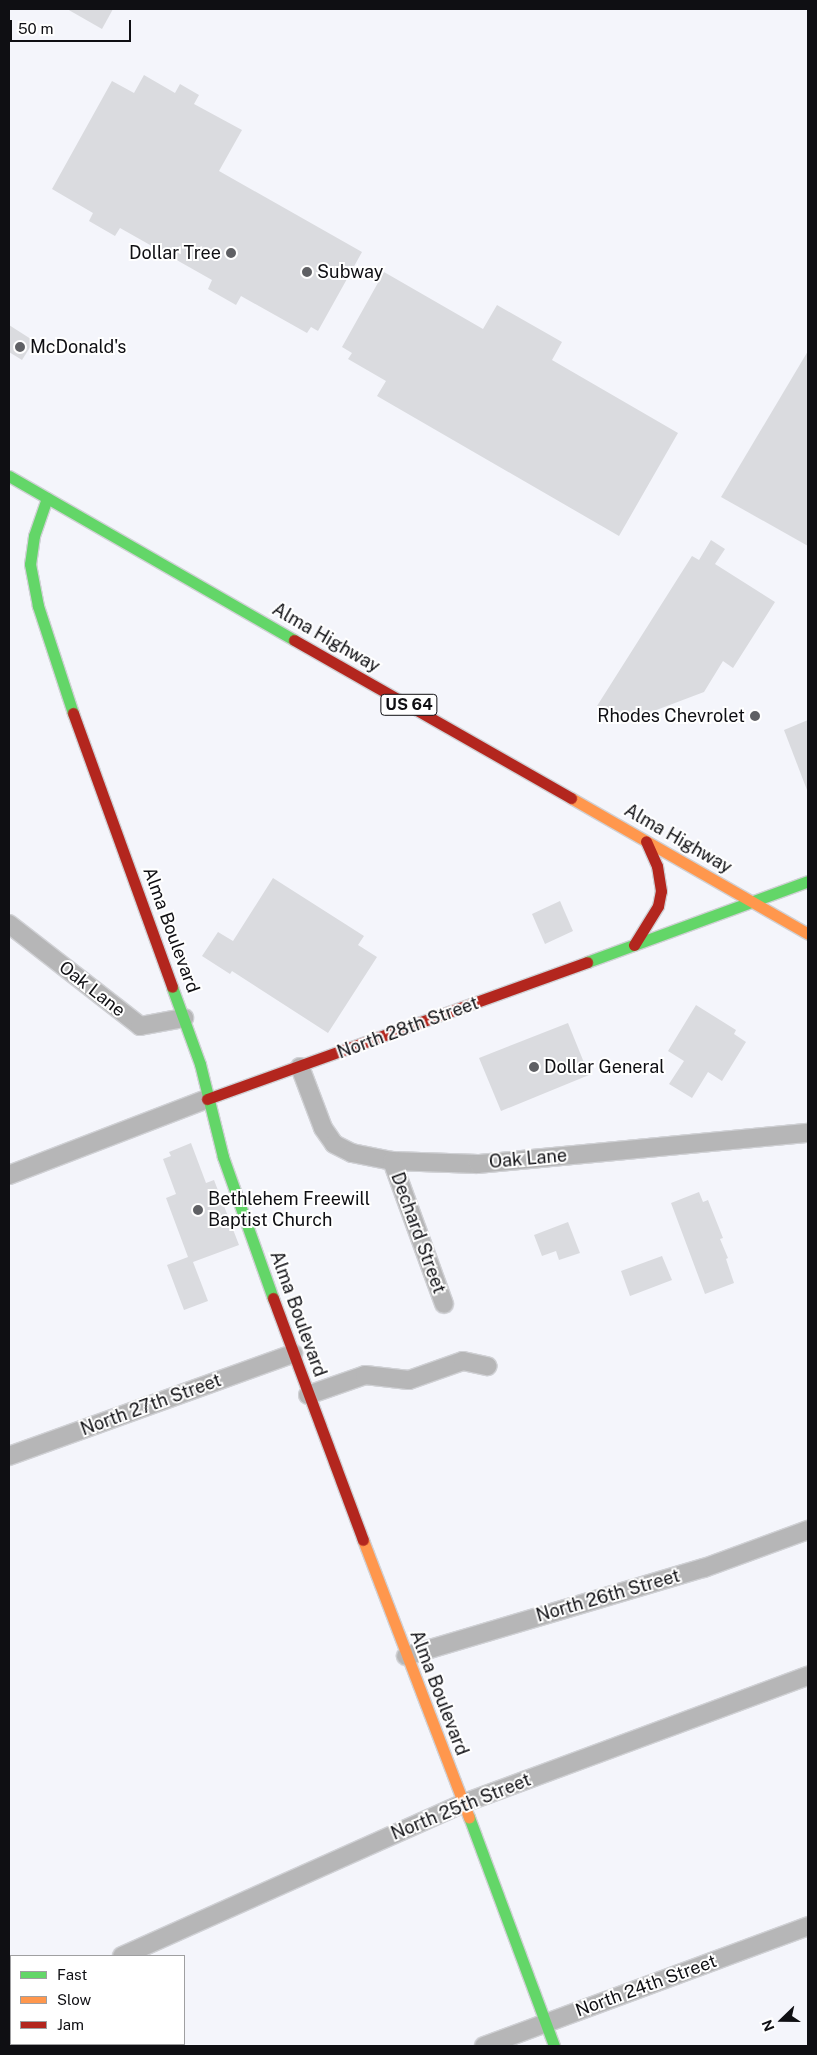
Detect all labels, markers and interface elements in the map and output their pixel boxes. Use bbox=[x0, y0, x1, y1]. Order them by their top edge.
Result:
scale bar bbox=[12, 10, 134, 42]
text: 50 m bbox=[18, 20, 53, 37]
place label: Dollar Tree bbox=[129, 242, 221, 264]
marker: Dollar Tree bbox=[225, 247, 237, 259]
place label: Subway bbox=[317, 261, 383, 283]
marker: Subway bbox=[301, 266, 313, 278]
place label: McDonald's bbox=[30, 336, 126, 358]
marker: McDonald's bbox=[14, 341, 26, 353]
street label: Alma Highway bbox=[268, 598, 384, 678]
road number: US 64 bbox=[380, 692, 438, 718]
place label: Rhodes Chevrolet bbox=[597, 705, 745, 727]
marker: Rhodes Chevrolet bbox=[749, 710, 761, 722]
street label: Alma Highway bbox=[620, 799, 736, 879]
street label: Alma Boulevard bbox=[138, 864, 204, 996]
street label: Oak Lane bbox=[55, 956, 129, 1022]
street label: North 28th Street bbox=[334, 992, 482, 1064]
place label: Dollar General bbox=[544, 1056, 665, 1078]
marker: Dollar General bbox=[528, 1061, 540, 1073]
street label: Oak Lane bbox=[488, 1145, 568, 1173]
street label: Dechard Street bbox=[386, 1170, 450, 1296]
place label: Bethlehem Freewill Baptist Church bbox=[208, 1189, 370, 1232]
marker: Bethlehem Freewill Baptist Church bbox=[192, 1204, 204, 1216]
street label: Alma Boulevard bbox=[265, 1248, 331, 1380]
street label: North 27th Street bbox=[78, 1370, 224, 1440]
street label: North 26th Street bbox=[534, 1565, 682, 1627]
street label: Alma Boulevard bbox=[405, 1627, 473, 1759]
street label: North 25th Street bbox=[388, 1769, 534, 1845]
street label: North 24th Street bbox=[573, 1950, 719, 2022]
legend bbox=[10, 1955, 185, 2045]
text: Fast bbox=[57, 1966, 87, 1983]
text: Slow bbox=[57, 1991, 91, 2008]
north arrow bbox=[757, 1995, 807, 2045]
text: Jam bbox=[57, 2016, 84, 2033]
text: N bbox=[759, 2018, 778, 2034]

